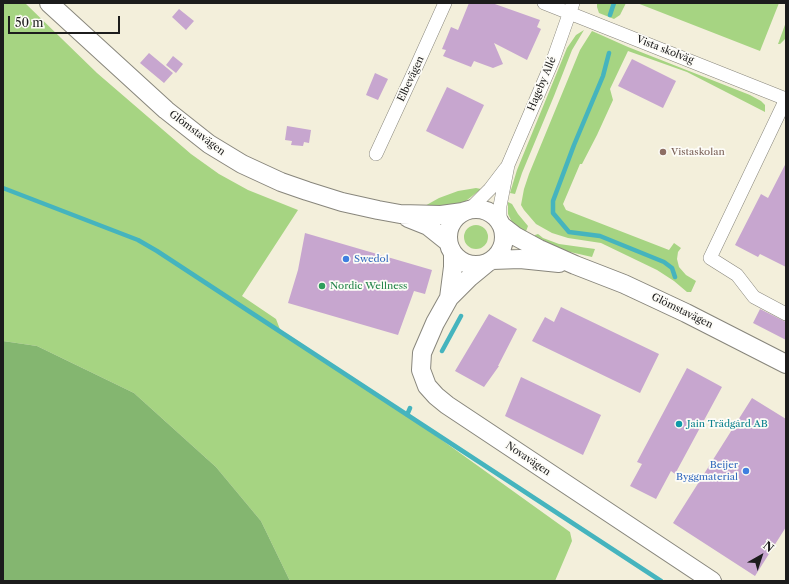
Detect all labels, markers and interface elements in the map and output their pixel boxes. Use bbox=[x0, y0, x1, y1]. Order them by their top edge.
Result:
scale bar bbox=[10, 8, 122, 34]
text: 50 m bbox=[15, 15, 44, 30]
street label: Vista skolväg bbox=[635, 34, 695, 66]
street label: Elbevägen bbox=[395, 54, 427, 104]
street label: Hageby Allé bbox=[525, 55, 559, 113]
street label: Glömstavägen bbox=[167, 108, 227, 158]
place label: Vistaskolan bbox=[671, 146, 725, 158]
marker: Vistaskolan bbox=[658, 147, 668, 157]
place label: Swedol bbox=[354, 253, 389, 265]
marker: Swedol bbox=[341, 254, 351, 264]
place label: Nordic Wellness bbox=[330, 280, 407, 292]
marker: Nordic Wellness bbox=[317, 281, 327, 291]
street label: Glömstavägen bbox=[649, 291, 715, 331]
place label: Jain Trädgård AB bbox=[687, 418, 768, 430]
marker: Jain Trädgård AB bbox=[674, 419, 684, 429]
street label: Novavägen bbox=[503, 440, 553, 478]
place label: Beijer Byggmaterial bbox=[676, 459, 738, 482]
marker: Beijer Byggmaterial bbox=[741, 466, 751, 476]
north arrow bbox=[741, 536, 781, 576]
text: N bbox=[760, 538, 777, 555]

